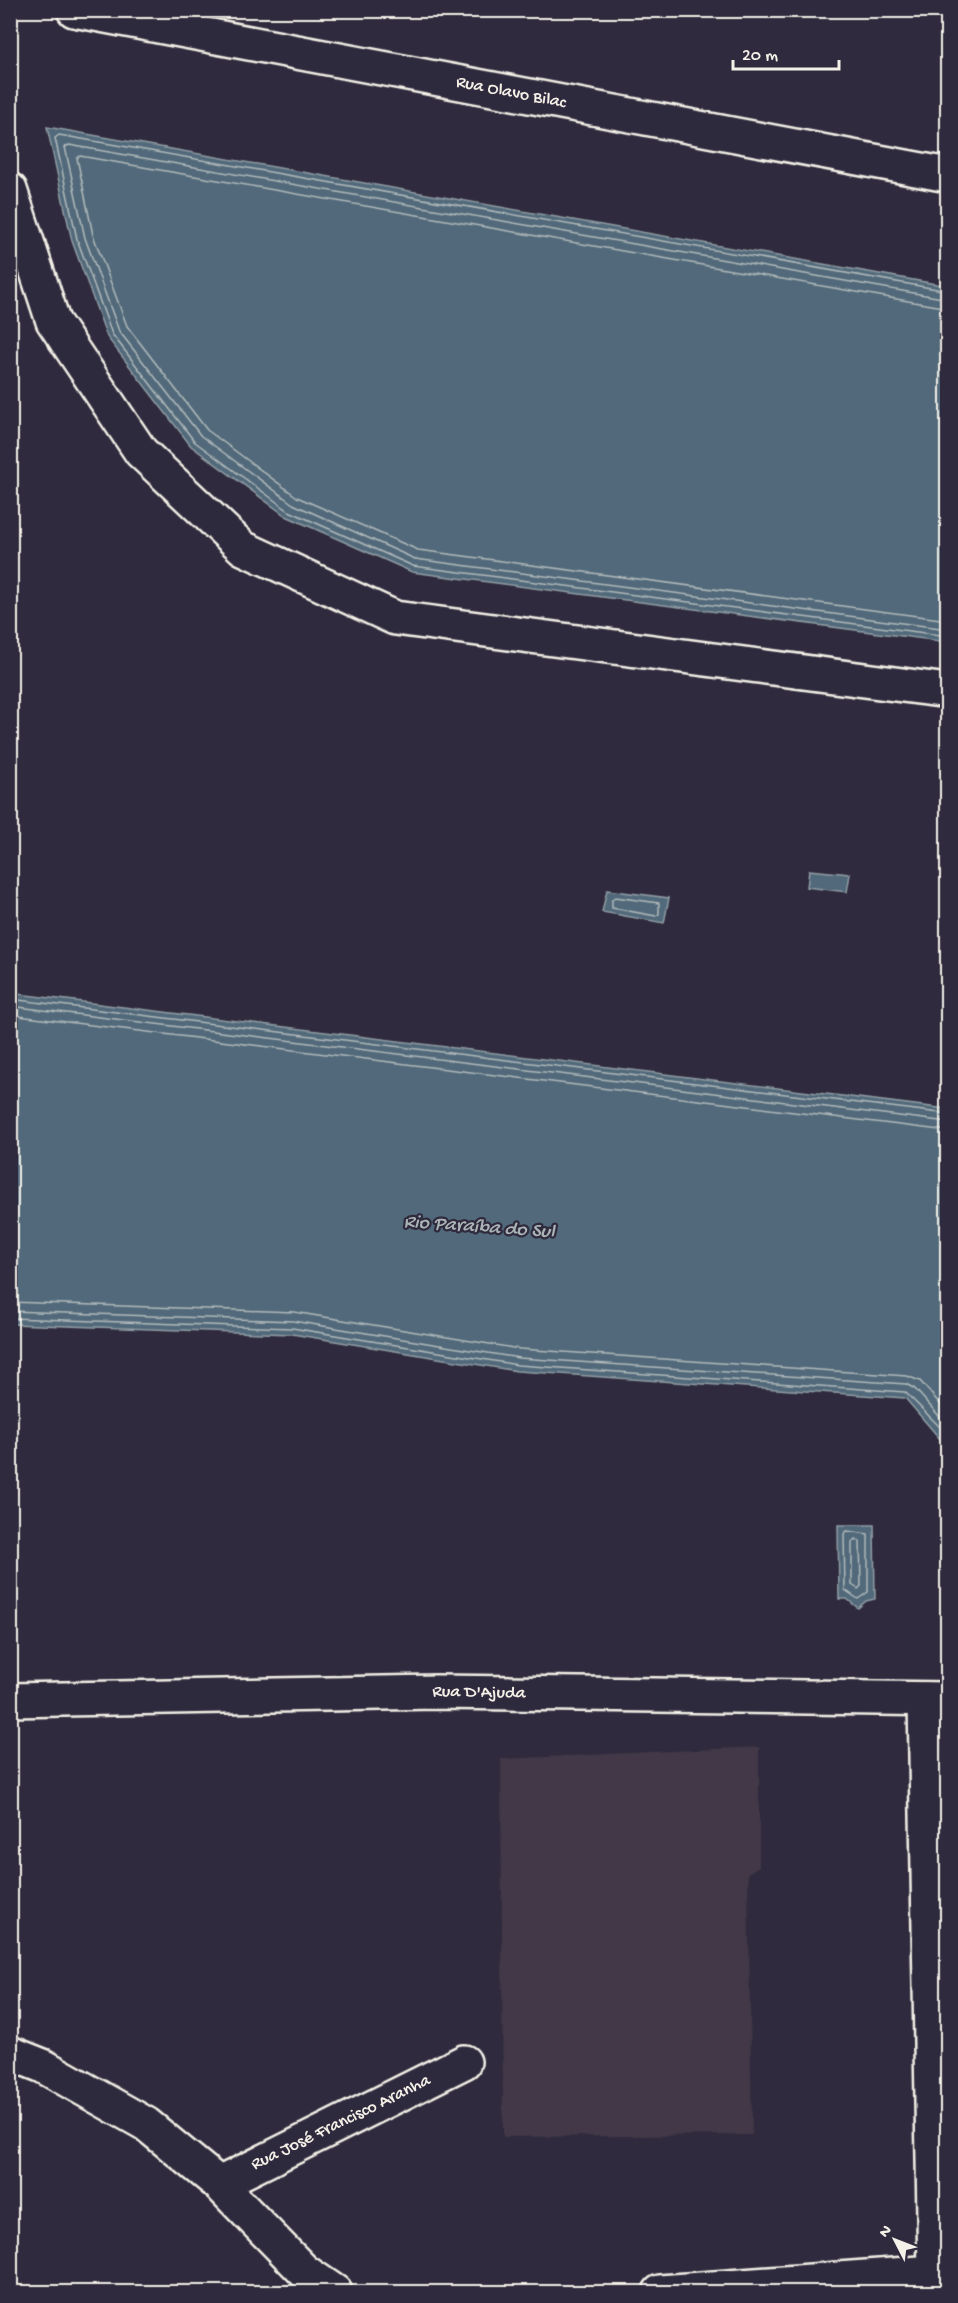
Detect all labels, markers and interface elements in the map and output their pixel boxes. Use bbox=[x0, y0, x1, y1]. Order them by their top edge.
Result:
scale bar bbox=[733, 33, 840, 71]
text: 20 m bbox=[742, 46, 778, 67]
street label: Rua Olavo Bilac bbox=[454, 72, 569, 114]
water label: Rio Paraíba do Sul bbox=[403, 1211, 557, 1245]
street label: Rua D'Ajuda bbox=[432, 1682, 527, 1704]
street label: Rua José Francisco Aranha bbox=[248, 2070, 435, 2176]
north arrow bbox=[865, 2210, 925, 2270]
text: N bbox=[876, 2222, 897, 2243]

